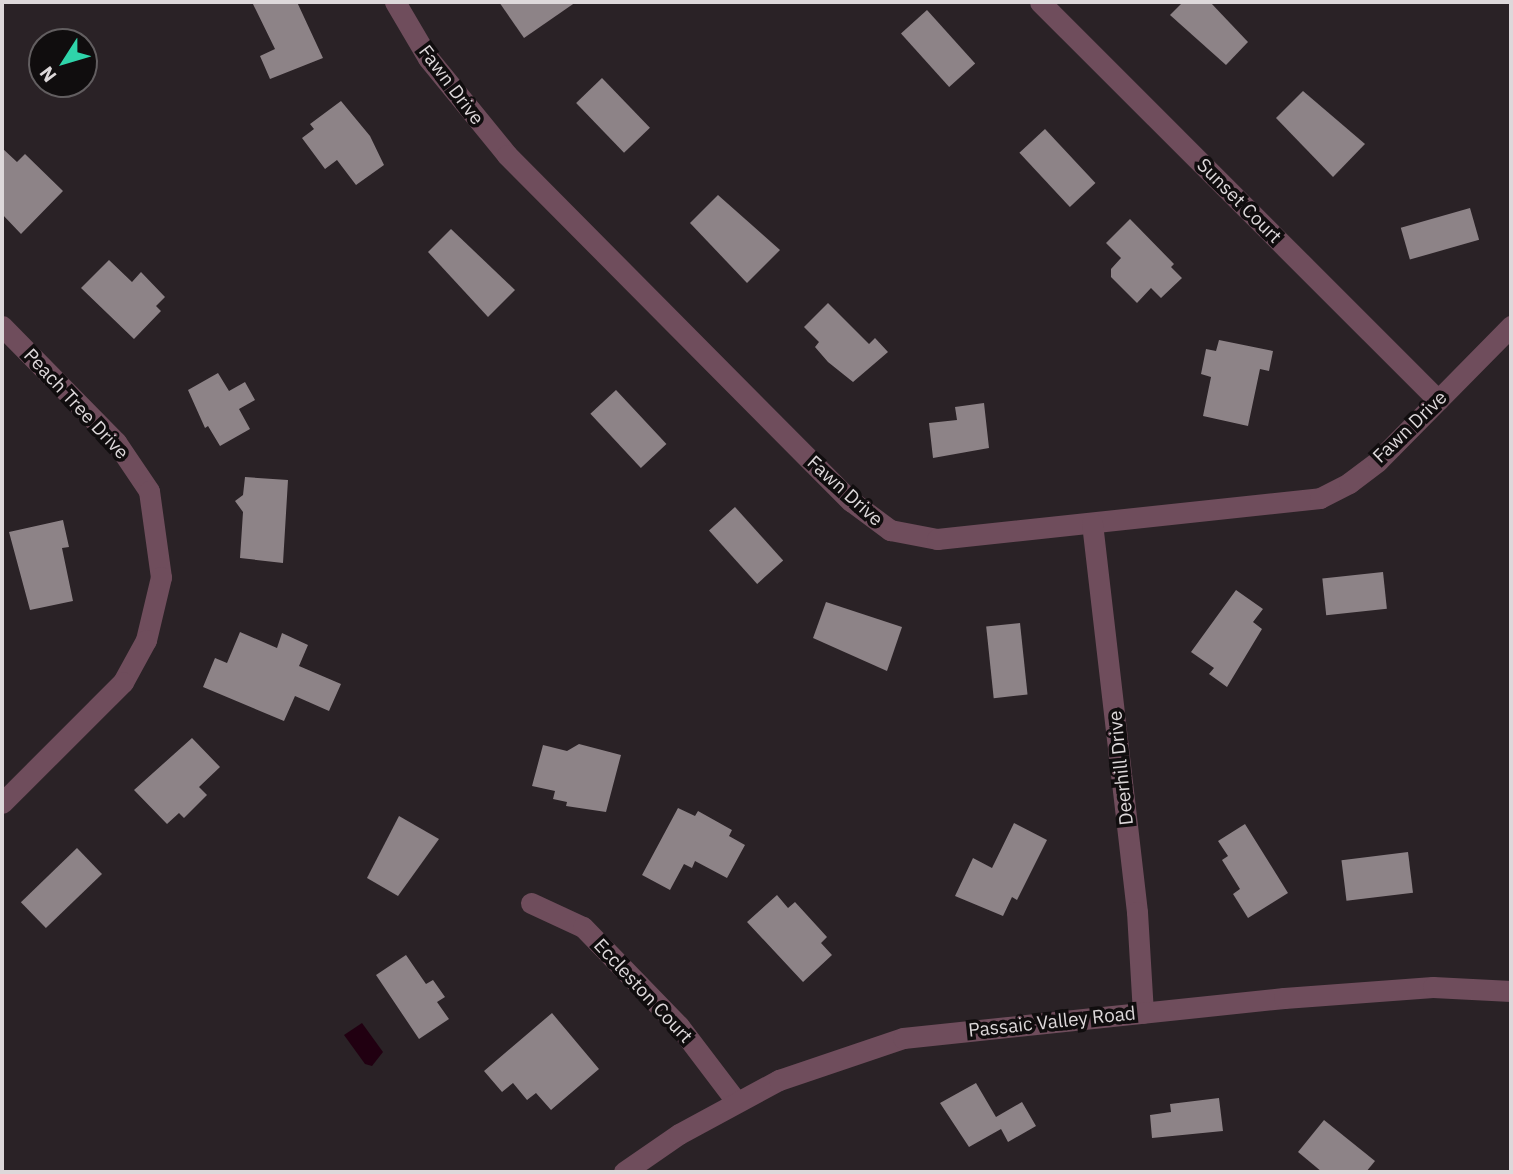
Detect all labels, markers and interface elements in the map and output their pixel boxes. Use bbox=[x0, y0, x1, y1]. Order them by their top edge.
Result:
north arrow bbox=[28, 28, 98, 98]
street label: Fawn Drive bbox=[414, 41, 488, 129]
text: N bbox=[34, 62, 62, 87]
street label: Sunset Court bbox=[1192, 154, 1286, 248]
street label: Peach Tree Drive bbox=[19, 344, 133, 464]
street label: Fawn Drive bbox=[1368, 386, 1452, 468]
street label: Fawn Drive bbox=[802, 451, 888, 531]
street label: Deerhill Drive bbox=[1104, 710, 1138, 826]
street label: Eccleston Court bbox=[589, 934, 697, 1048]
street label: Passaic Valley Road bbox=[967, 1002, 1137, 1042]

